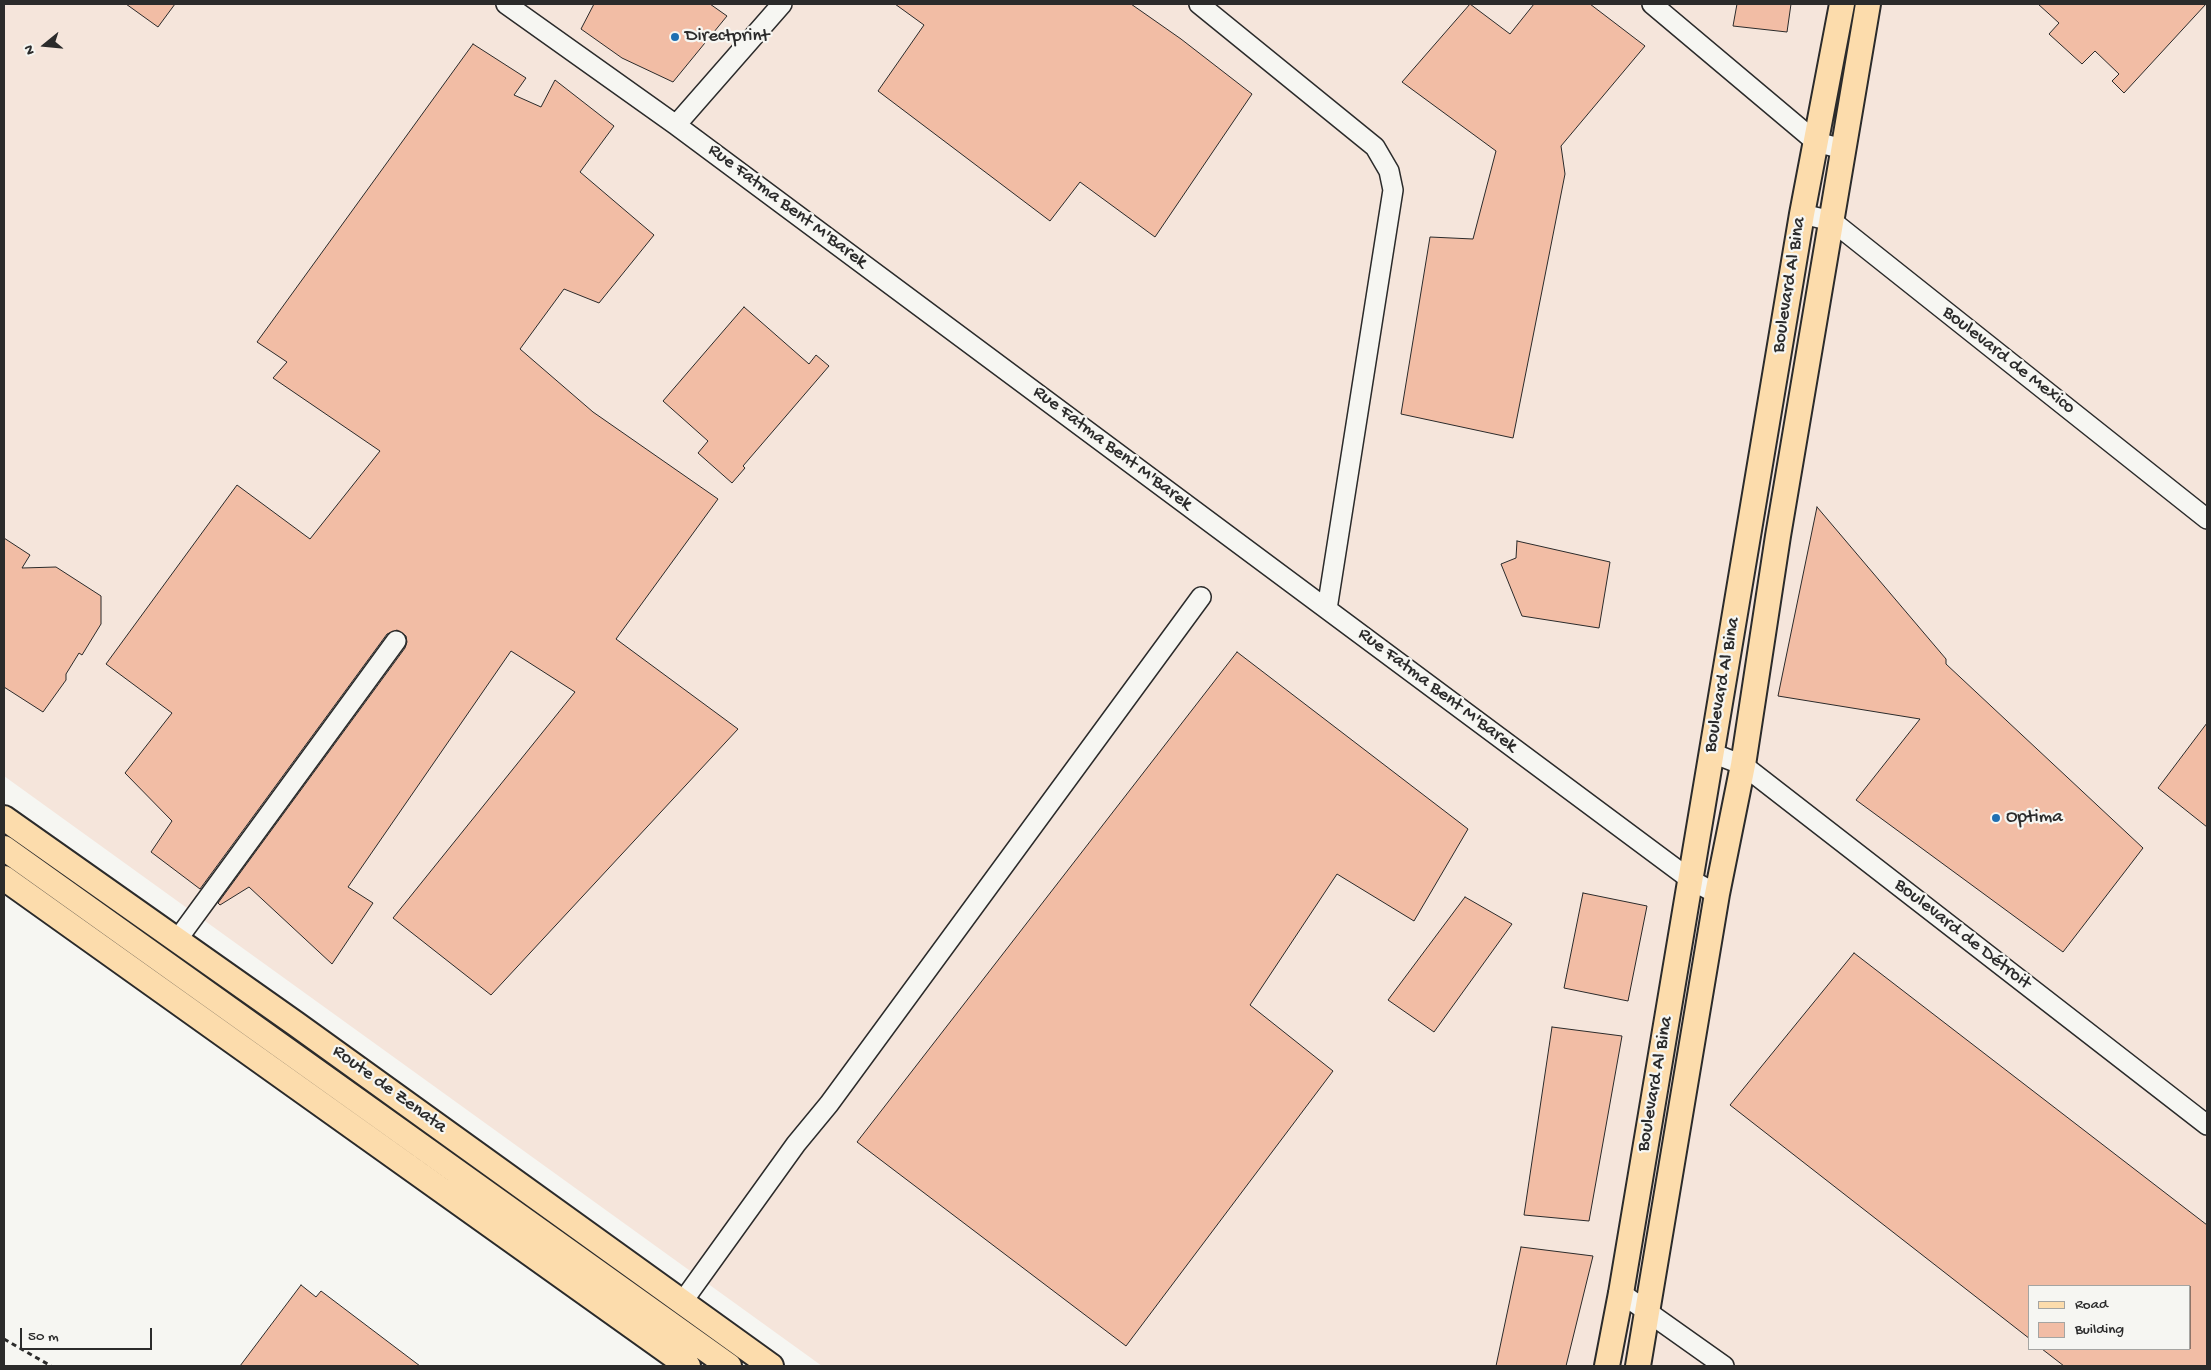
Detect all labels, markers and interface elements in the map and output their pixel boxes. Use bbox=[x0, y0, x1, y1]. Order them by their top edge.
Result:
north arrow bbox=[20, 20, 70, 70]
place label: Directprint bbox=[685, 26, 769, 48]
marker: Directprint bbox=[669, 31, 681, 43]
text: N bbox=[21, 43, 40, 56]
street label: Rue Fatma Bent M'Barek bbox=[703, 140, 871, 274]
street label: Boulevard Al Bina bbox=[1768, 216, 1812, 354]
street label: Boulevard de Mexico bbox=[1937, 302, 2079, 420]
street label: Rue Fatma Bent M'Barek bbox=[1028, 382, 1196, 516]
street label: Boulevard Al Bina bbox=[1700, 616, 1746, 754]
street label: Rue Fatma Bent M'Barek bbox=[1353, 624, 1521, 758]
place label: Optima bbox=[2006, 807, 2063, 829]
marker: Optima bbox=[1990, 812, 2002, 824]
street label: Boulevard de Détroit bbox=[1889, 874, 2035, 996]
street label: Boulevard Al Bina bbox=[1633, 1015, 1679, 1153]
street label: Route de Zenata bbox=[327, 1041, 451, 1139]
legend bbox=[2028, 1285, 2191, 1350]
text: Road bbox=[2075, 1296, 2108, 1314]
scale bar bbox=[22, 1318, 155, 1350]
text: Building bbox=[2075, 1321, 2124, 1339]
text: 50 m bbox=[28, 1328, 59, 1346]

